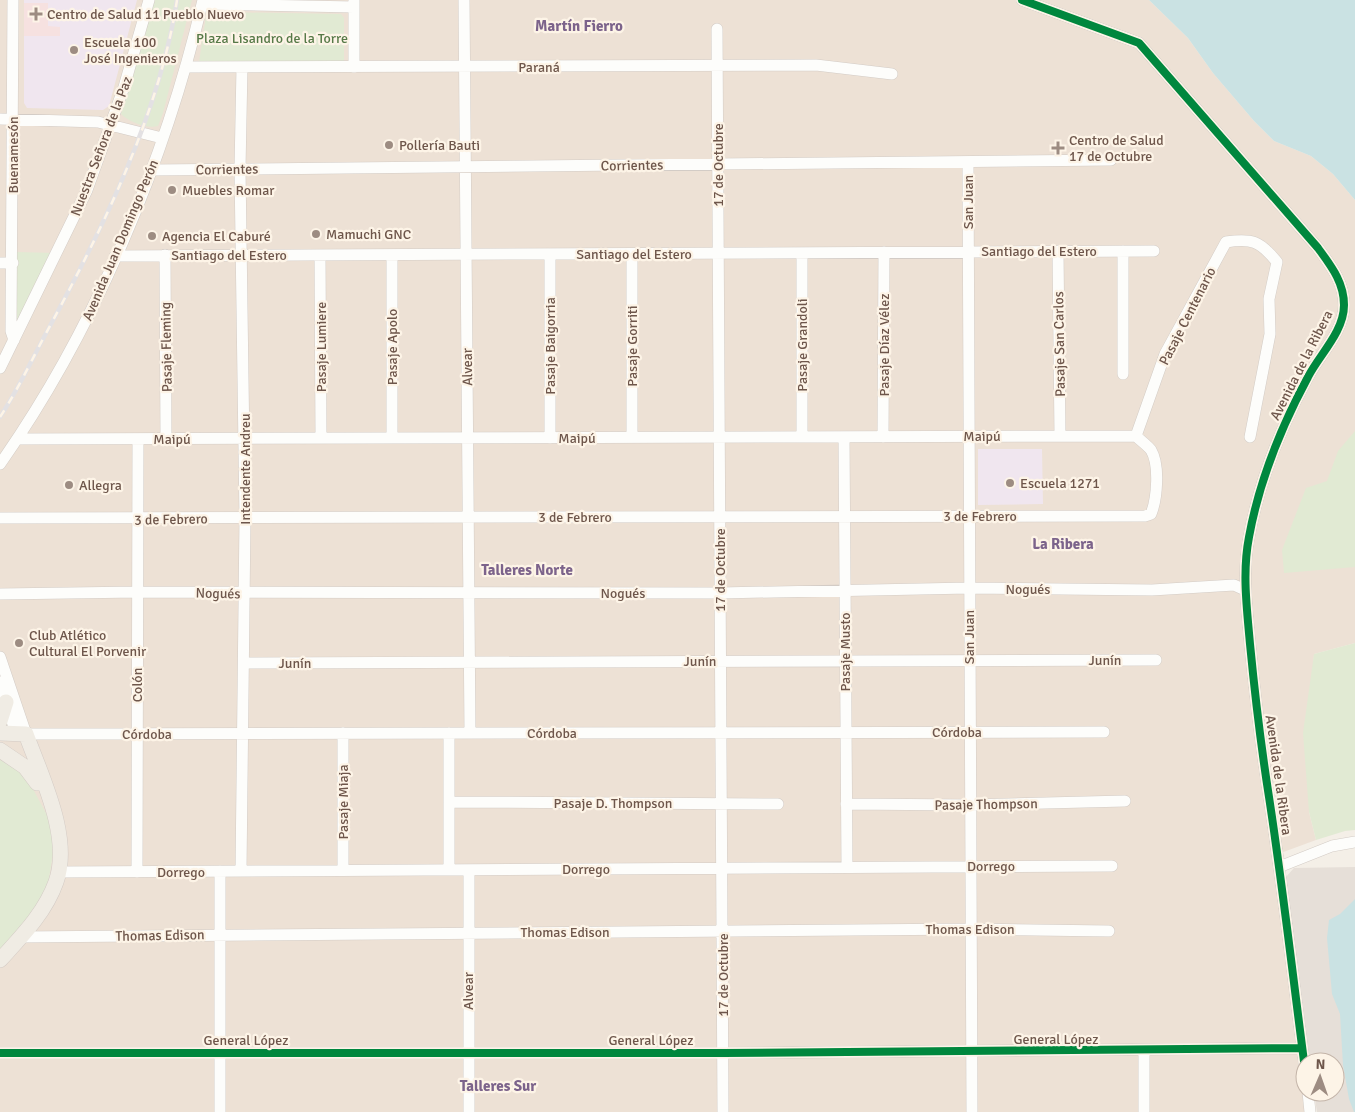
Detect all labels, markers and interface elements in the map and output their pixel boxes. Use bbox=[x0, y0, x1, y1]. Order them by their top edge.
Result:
place label: Centro de Salud 11 Pueblo Nuevo bbox=[47, 6, 244, 23]
marker: Centro de Salud 11 Pueblo Nuevo bbox=[29, 7, 43, 21]
district label: Martín Fierro bbox=[535, 17, 623, 35]
park label: Plaza Lisandro de la Torre bbox=[196, 30, 348, 47]
place label: Escuela 100 José Ingenieros bbox=[84, 34, 177, 67]
marker: Escuela 100 José Ingenieros bbox=[68, 44, 80, 56]
street label: Paraná bbox=[518, 59, 560, 76]
street label: Nuestra Señora de la Paz bbox=[67, 74, 136, 218]
street label: Buenamesón bbox=[5, 116, 22, 194]
street label: 17 de Octubre bbox=[710, 123, 727, 207]
place label: Centro de Salud 17 de Octubre bbox=[1069, 132, 1164, 165]
place label: Pollería Bauti bbox=[399, 137, 480, 154]
marker: Pollería Bauti bbox=[383, 139, 395, 151]
marker: Centro de Salud 17 de Octubre bbox=[1051, 141, 1065, 155]
street label: Corrientes bbox=[601, 156, 663, 175]
street label: Avenida Juan Domingo Perón bbox=[79, 157, 162, 323]
street label: Corrientes bbox=[196, 160, 258, 179]
street label: San Juan bbox=[960, 175, 977, 229]
place label: Muebles Romar bbox=[182, 182, 275, 199]
marker: Muebles Romar bbox=[166, 184, 178, 196]
place label: Mamuchi GNC bbox=[326, 226, 411, 243]
place label: Agencia El Caburé bbox=[162, 228, 271, 245]
marker: Mamuchi GNC bbox=[310, 228, 322, 240]
marker: Agencia El Caburé bbox=[146, 230, 158, 242]
street label: Santiago del Estero bbox=[981, 243, 1097, 260]
street label: Santiago del Estero bbox=[576, 246, 692, 263]
street label: Santiago del Estero bbox=[171, 247, 287, 264]
street label: Pasaje Centenario bbox=[1155, 264, 1220, 368]
street label: Pasaje San Carlos bbox=[1050, 291, 1069, 397]
street label: Pasaje Díaz Vélez bbox=[876, 294, 893, 396]
street label: Pasaje Baigorria bbox=[542, 297, 559, 395]
street label: Pasaje Grandoli bbox=[794, 298, 811, 392]
street label: Pasaje Fleming bbox=[157, 302, 176, 392]
street label: Pasaje Lumiere bbox=[313, 302, 330, 392]
street label: Pasaje Gorriti bbox=[624, 305, 641, 387]
street label: Avenida de la Ribera bbox=[1266, 307, 1337, 423]
street label: Pasaje Apolo bbox=[384, 309, 401, 385]
street label: Alvear bbox=[459, 347, 476, 386]
street label: Intendente Andreu bbox=[237, 413, 254, 525]
street label: Maipú bbox=[963, 428, 1001, 445]
street label: Maipú bbox=[558, 430, 596, 447]
street label: Maipú bbox=[153, 431, 191, 448]
place label: Escuela 1271 bbox=[1020, 475, 1100, 492]
place label: Allegra bbox=[79, 477, 122, 494]
marker: Escuela 1271 bbox=[1004, 477, 1016, 489]
marker: Allegra bbox=[63, 479, 75, 491]
street label: 3 de Febrero bbox=[943, 508, 1017, 525]
street label: 3 de Febrero bbox=[538, 509, 612, 526]
street label: 3 de Febrero bbox=[134, 510, 208, 529]
street label: 17 de Octubre bbox=[712, 528, 729, 612]
district label: La Ribera bbox=[1032, 535, 1094, 553]
district label: Talleres Norte bbox=[481, 561, 573, 579]
street label: Nogués bbox=[1006, 581, 1050, 598]
street label: Nogués bbox=[195, 585, 241, 602]
street label: Nogués bbox=[601, 585, 645, 602]
street label: San Juan bbox=[961, 610, 978, 664]
street label: Pasaje Musto bbox=[837, 612, 854, 692]
place label: Club Atlético Cultural El Porvenir bbox=[29, 627, 147, 660]
marker: Club Atlético Cultural El Porvenir bbox=[13, 637, 25, 649]
street label: Junín bbox=[1088, 652, 1122, 669]
street label: Junín bbox=[683, 653, 717, 670]
street label: Junín bbox=[278, 655, 312, 672]
street label: Colón bbox=[129, 668, 146, 702]
street label: Avenida de la Ribera bbox=[1262, 714, 1295, 836]
street label: Córdoba bbox=[932, 724, 982, 741]
street label: Córdoba bbox=[527, 725, 577, 742]
street label: Córdoba bbox=[122, 726, 172, 743]
street label: Pasaje Miaja bbox=[335, 764, 352, 840]
street label: Pasaje D. Thompson bbox=[554, 795, 672, 812]
street label: Pasaje Thompson bbox=[934, 795, 1038, 814]
street label: Dorrego bbox=[967, 858, 1015, 875]
street label: Dorrego bbox=[562, 861, 610, 878]
street label: Dorrego bbox=[157, 864, 205, 881]
street label: Thomas Edison bbox=[925, 921, 1015, 938]
street label: Thomas Edison bbox=[520, 924, 610, 941]
street label: Thomas Edison bbox=[115, 926, 205, 945]
street label: 17 de Octubre bbox=[715, 933, 732, 1017]
street label: Alvear bbox=[460, 971, 477, 1010]
street label: General López bbox=[1014, 1031, 1098, 1048]
street label: General López bbox=[204, 1032, 288, 1049]
street label: General López bbox=[609, 1032, 693, 1049]
north arrow bbox=[1295, 1052, 1345, 1102]
text: N bbox=[1315, 1056, 1326, 1073]
district label: Talleres Sur bbox=[460, 1077, 536, 1095]

